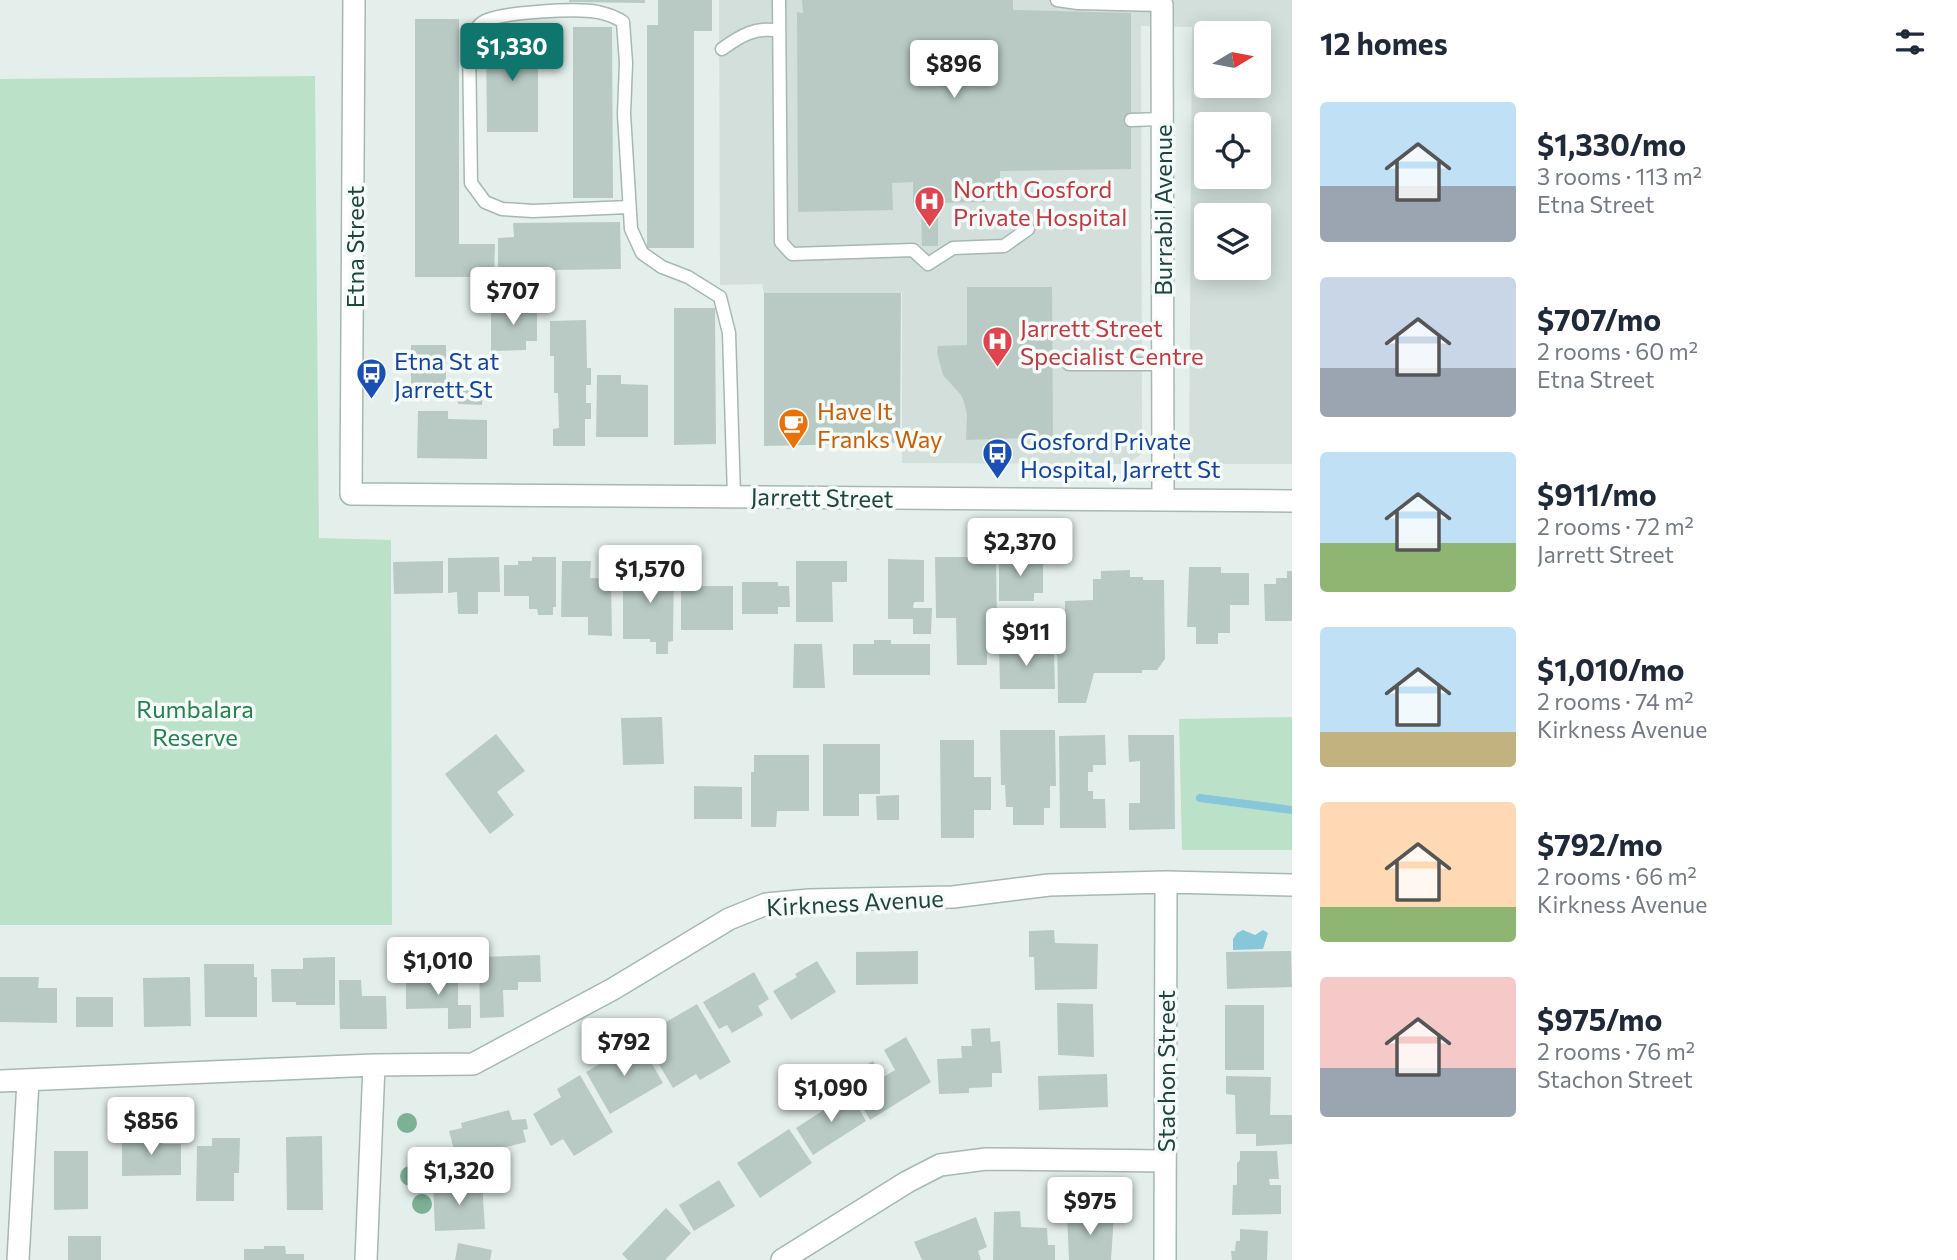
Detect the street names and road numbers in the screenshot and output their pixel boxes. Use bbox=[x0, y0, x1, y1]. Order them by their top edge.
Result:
street label: Burrabil Avenue bbox=[1148, 124, 1177, 296]
street label: Etna Street bbox=[340, 186, 369, 308]
street label: Jarrett Street bbox=[750, 481, 894, 513]
street label: Kirkness Avenue bbox=[766, 883, 944, 921]
street label: Stachon Street bbox=[1151, 990, 1180, 1152]

